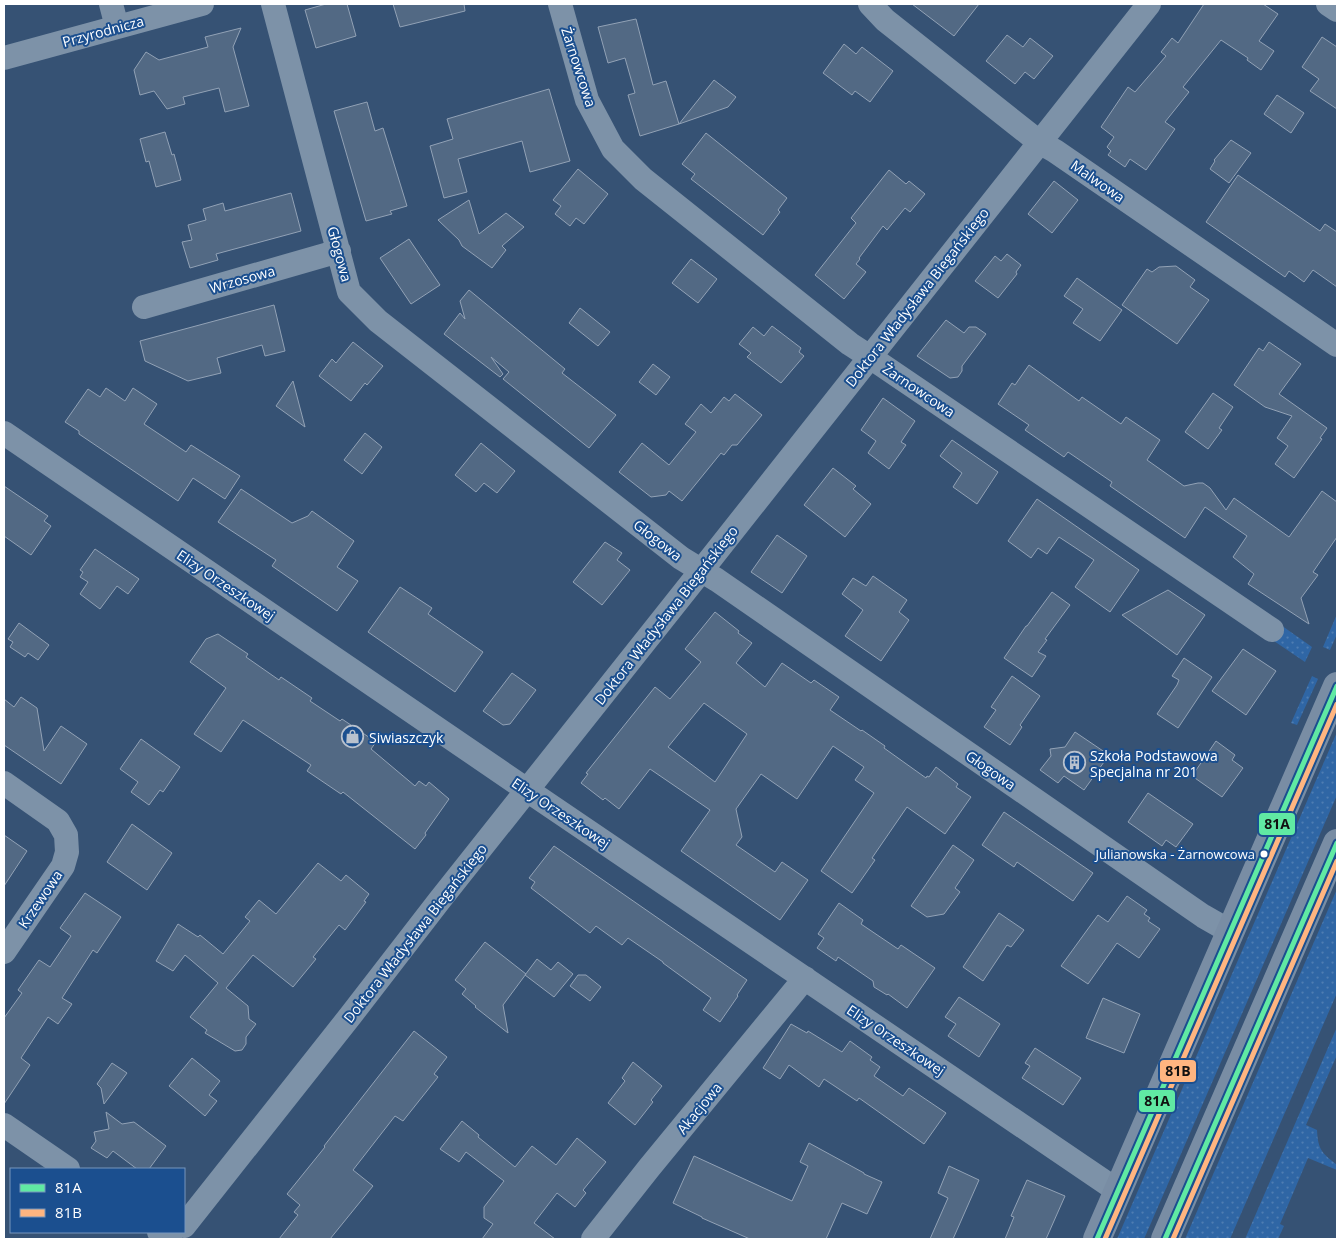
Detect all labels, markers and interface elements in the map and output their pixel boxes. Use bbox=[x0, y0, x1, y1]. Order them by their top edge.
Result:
street label: Przyrodnicza bbox=[60, 11, 146, 51]
street label: Żarnowcowa bbox=[557, 25, 601, 109]
street label: Malwowa bbox=[1067, 155, 1129, 207]
street label: Doktora Władysława Biegańskiego bbox=[841, 204, 993, 390]
street label: Głogowa bbox=[323, 224, 357, 284]
street label: Wrzosowa bbox=[207, 261, 277, 297]
street label: Żarnowcowa bbox=[879, 359, 959, 421]
street label: Głogowa bbox=[630, 515, 686, 565]
street label: Doktora Władysława Biegańskiego bbox=[590, 522, 742, 708]
street label: Elizy Orzeszkowej bbox=[173, 545, 279, 625]
shop icon: Siwiaszczyk bbox=[341, 725, 365, 749]
place label: Siwiaszczyk bbox=[369, 728, 444, 747]
street label: Głogowa bbox=[962, 746, 1020, 794]
place label: Szkoła Podstawowa Specjalna nr 201 bbox=[1090, 746, 1218, 781]
building icon: Szkoła Podstawowa Specjalna nr 201 bbox=[1062, 751, 1086, 775]
street label: Elizy Orzeszkowej bbox=[508, 773, 614, 853]
line badge: 81A bbox=[1258, 812, 1296, 836]
text: 81A bbox=[1264, 814, 1290, 833]
street label: Doktora Władysława Biegańskiego bbox=[339, 840, 491, 1026]
place label: Julianowska - Żarnowcowa bbox=[1094, 845, 1255, 863]
marker: Julianowska - Żarnowcowa bbox=[1259, 849, 1269, 859]
street label: Krzewowa bbox=[13, 866, 67, 932]
street label: Elizy Orzeszkowej bbox=[843, 1000, 949, 1080]
line badge: 81B bbox=[1159, 1059, 1197, 1083]
text: 81B bbox=[1165, 1061, 1191, 1080]
street label: Akacjowa bbox=[672, 1078, 726, 1138]
line badge: 81A bbox=[1138, 1089, 1176, 1113]
text: 81A bbox=[1144, 1091, 1170, 1110]
legend bbox=[10, 1168, 185, 1233]
text: 81A bbox=[55, 1177, 82, 1197]
text: 81B bbox=[55, 1202, 82, 1222]

